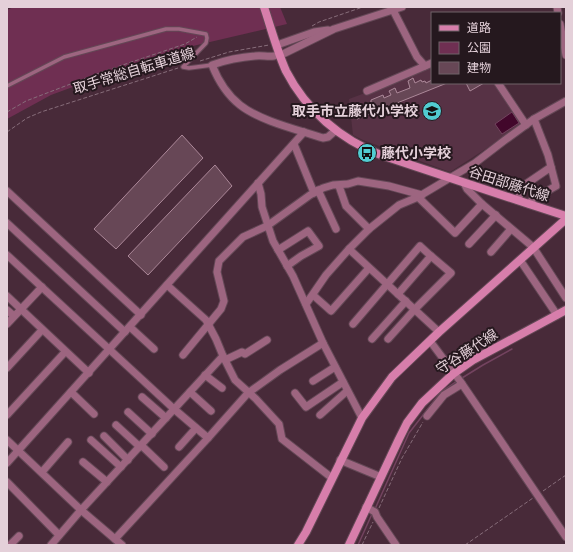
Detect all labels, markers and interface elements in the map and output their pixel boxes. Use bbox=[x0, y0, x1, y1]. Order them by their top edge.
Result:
legend bbox=[431, 12, 561, 84]
text: 道路 bbox=[467, 21, 491, 35]
text: 公園 bbox=[467, 41, 491, 55]
street label: 取手常総自転車道線 bbox=[71, 44, 197, 98]
text: 建物 bbox=[467, 61, 491, 75]
school or university icon: 取手市立藤代小学校 bbox=[421, 100, 443, 122]
place label: 取手市立藤代小学校 bbox=[292, 103, 418, 120]
bus stop icon: 藤代小学校 bbox=[356, 142, 378, 164]
place label: 藤代小学校 bbox=[381, 145, 451, 162]
street label: 谷田部藤代線 bbox=[466, 163, 552, 205]
street label: 守谷藤代線 bbox=[433, 326, 501, 378]

